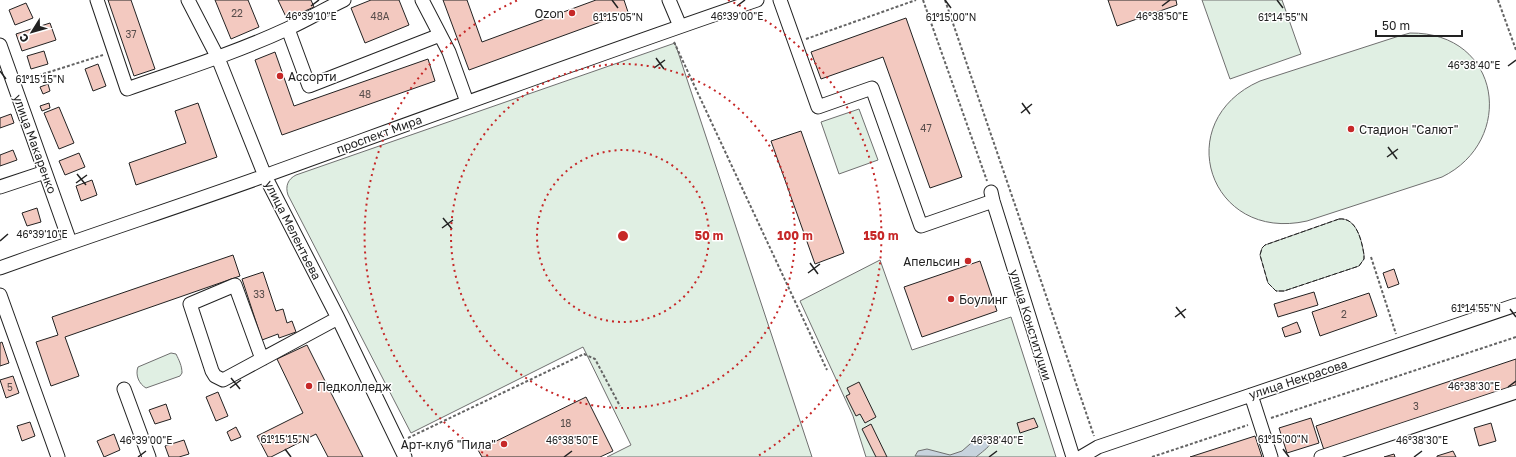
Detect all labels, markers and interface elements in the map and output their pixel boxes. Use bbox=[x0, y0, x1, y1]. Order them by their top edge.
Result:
place label: Ozon bbox=[535, 6, 564, 21]
house number: 22 bbox=[231, 7, 243, 19]
marker: Ozon bbox=[567, 8, 577, 18]
text: 46°39'10"E bbox=[285, 10, 337, 22]
house number: 48А bbox=[371, 10, 390, 22]
text: 46°39'00"E bbox=[711, 10, 763, 22]
text: 46°38'50"E bbox=[1136, 10, 1188, 22]
text: 61°15'05"N bbox=[593, 11, 643, 23]
text: 61°15'00"N bbox=[926, 11, 976, 23]
text: 61°14'55"N bbox=[1258, 11, 1308, 23]
north arrow bbox=[12, 12, 52, 52]
scale bar bbox=[1376, 12, 1462, 38]
text: 50 m bbox=[1382, 18, 1410, 33]
house number: 37 bbox=[125, 28, 137, 40]
text: С bbox=[16, 31, 31, 45]
text: 46°38'40"E bbox=[1448, 59, 1500, 71]
place label: Ассорти bbox=[288, 69, 337, 84]
marker: Ассорти bbox=[275, 71, 285, 81]
text: 61°15'15"N bbox=[16, 73, 65, 85]
house number: 48 bbox=[359, 88, 371, 100]
street label: улица Макаренко bbox=[10, 92, 60, 196]
street label: проспект Мира bbox=[334, 112, 424, 156]
house number: 47 bbox=[920, 122, 932, 134]
place label: Стадион "Салют" bbox=[1359, 122, 1459, 137]
marker: Стадион "Салют" bbox=[1346, 124, 1356, 134]
street label: улица Мелентьева bbox=[261, 178, 325, 282]
text: 46°39'10"E bbox=[16, 228, 68, 240]
text: 50 m bbox=[695, 228, 723, 243]
text: 100 m bbox=[777, 228, 813, 243]
text: 150 m bbox=[864, 228, 898, 243]
centre of rings bbox=[616, 229, 630, 243]
place label: Апельсин bbox=[903, 254, 960, 269]
marker: Апельсин bbox=[963, 256, 973, 266]
street label: улица Конституции bbox=[1007, 268, 1055, 382]
house number: 33 bbox=[253, 288, 265, 300]
place label: Боулинг bbox=[959, 292, 1008, 307]
marker: Боулинг bbox=[946, 294, 956, 304]
text: 61°14'55"N bbox=[1451, 302, 1501, 314]
house number: 2 bbox=[1341, 308, 1347, 320]
street label: улица Некрасова bbox=[1247, 356, 1349, 402]
place label: Педколледж bbox=[317, 379, 392, 394]
text: 46°38'30"E bbox=[1448, 380, 1500, 392]
house number: 5 bbox=[7, 381, 13, 393]
marker: Педколледж bbox=[304, 381, 314, 391]
house number: 3 bbox=[1413, 400, 1419, 412]
house number: 18 bbox=[561, 417, 571, 429]
text: 61°15'15"N bbox=[261, 433, 310, 445]
text: 61°15'00"N bbox=[1258, 433, 1308, 445]
text: 46°39'00"E bbox=[120, 434, 172, 446]
text: 46°38'50"E bbox=[546, 434, 598, 446]
text: 46°38'40"E bbox=[971, 434, 1023, 446]
text: 46°38'30"E bbox=[1396, 434, 1448, 446]
place label: Арт-клуб "Пила" bbox=[401, 437, 496, 452]
marker: Арт-клуб "Пила" bbox=[499, 439, 509, 449]

